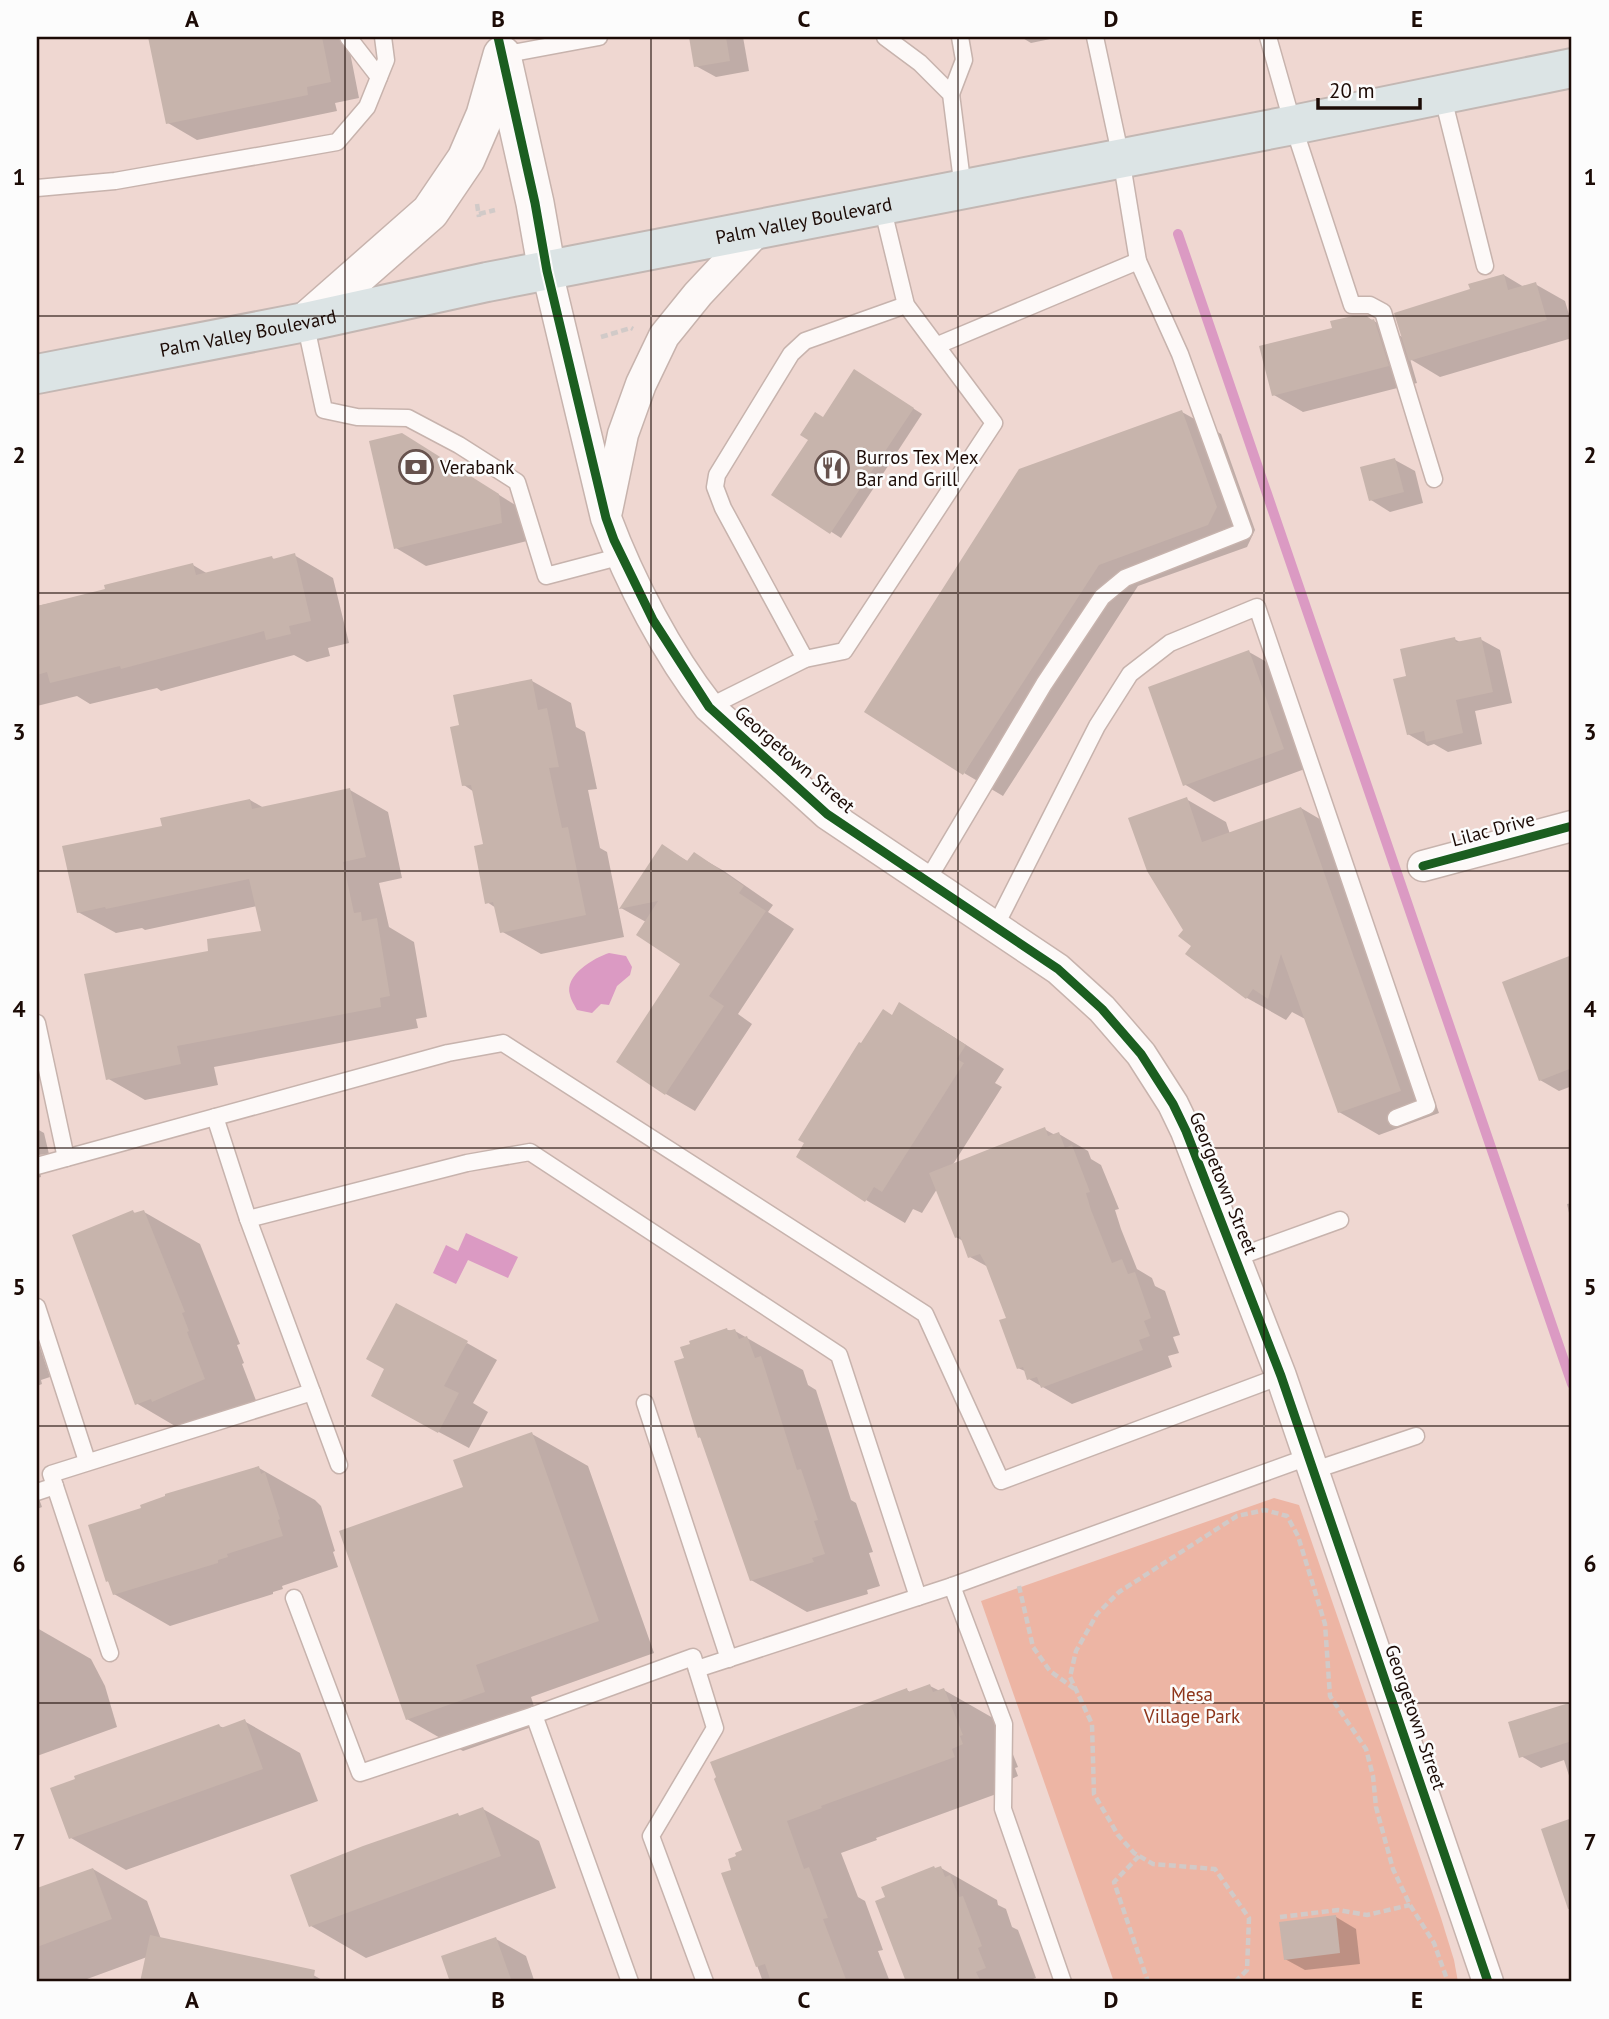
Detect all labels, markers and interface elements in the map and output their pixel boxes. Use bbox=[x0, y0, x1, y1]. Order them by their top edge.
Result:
text: A bbox=[185, 4, 199, 33]
text: B bbox=[491, 4, 505, 33]
text: C bbox=[798, 4, 811, 33]
text: D bbox=[1104, 4, 1118, 33]
text: E bbox=[1411, 4, 1423, 33]
scale bar bbox=[1318, 66, 1420, 110]
text: 20 m bbox=[1329, 77, 1375, 104]
text: 1 bbox=[12, 162, 26, 191]
text: 1 bbox=[1583, 162, 1597, 191]
street label: Palm Valley Boulevard bbox=[713, 191, 894, 249]
street label: Palm Valley Boulevard bbox=[158, 303, 339, 362]
text: 2 bbox=[12, 440, 26, 469]
text: 2 bbox=[1583, 440, 1597, 469]
place label: Burros Tex Mex Bar and Grill bbox=[856, 445, 979, 491]
bank icon: Verabank bbox=[397, 448, 435, 486]
restaurant icon: Burros Tex Mex Bar and Grill bbox=[813, 449, 851, 487]
place label: Verabank bbox=[439, 455, 514, 479]
street label: Georgetown Street bbox=[730, 700, 861, 818]
text: 3 bbox=[12, 717, 26, 746]
text: 3 bbox=[1583, 717, 1597, 746]
street label: Lilac Drive bbox=[1449, 806, 1537, 852]
text: 4 bbox=[12, 994, 26, 1023]
text: 4 bbox=[1583, 994, 1597, 1023]
street label: Georgetown Street bbox=[1184, 1108, 1264, 1258]
text: 5 bbox=[12, 1272, 26, 1301]
text: 5 bbox=[1583, 1272, 1597, 1301]
text: 6 bbox=[12, 1549, 26, 1578]
text: 6 bbox=[1583, 1549, 1597, 1578]
street label: Georgetown Street bbox=[1380, 1641, 1452, 1793]
park label: Mesa Village Park bbox=[1143, 1682, 1240, 1728]
text: 7 bbox=[12, 1827, 26, 1856]
text: 7 bbox=[1583, 1827, 1597, 1856]
text: A bbox=[185, 1985, 199, 2014]
text: B bbox=[491, 1985, 505, 2014]
text: C bbox=[798, 1985, 811, 2014]
text: D bbox=[1104, 1985, 1118, 2014]
text: E bbox=[1411, 1985, 1423, 2014]

